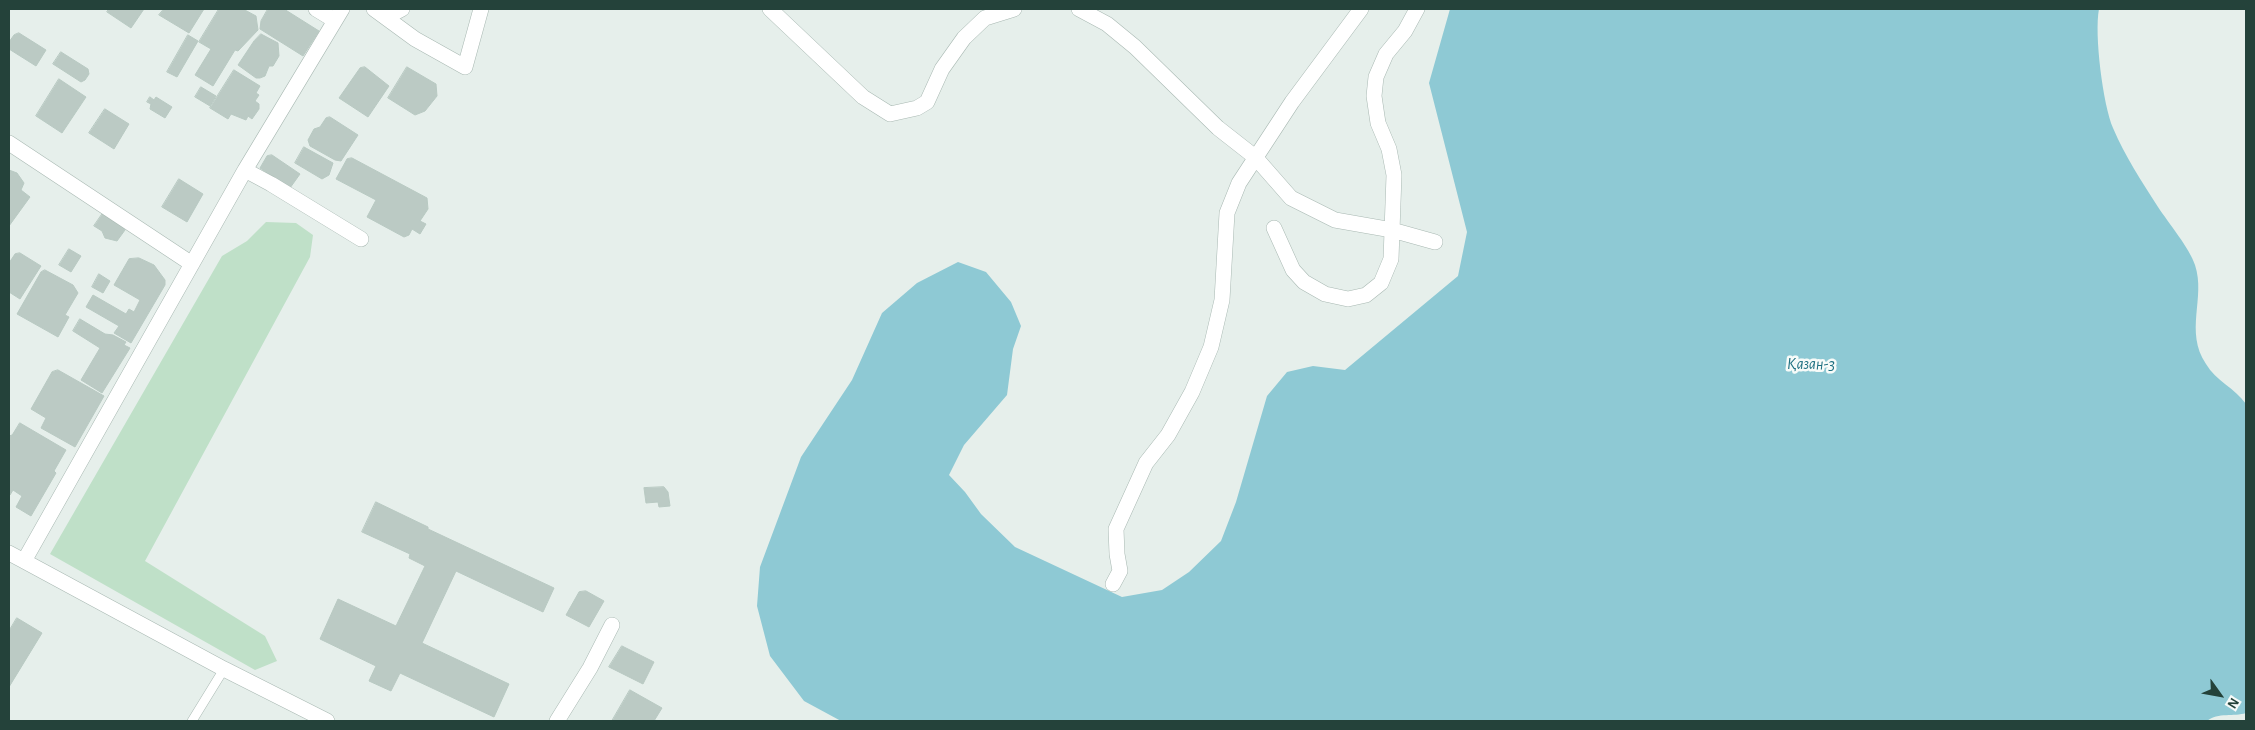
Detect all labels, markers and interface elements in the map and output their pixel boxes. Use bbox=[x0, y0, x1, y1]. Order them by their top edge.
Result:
water label: Қазан-3 bbox=[1787, 354, 1835, 374]
north arrow bbox=[2195, 670, 2245, 720]
text: N bbox=[2224, 695, 2241, 711]

